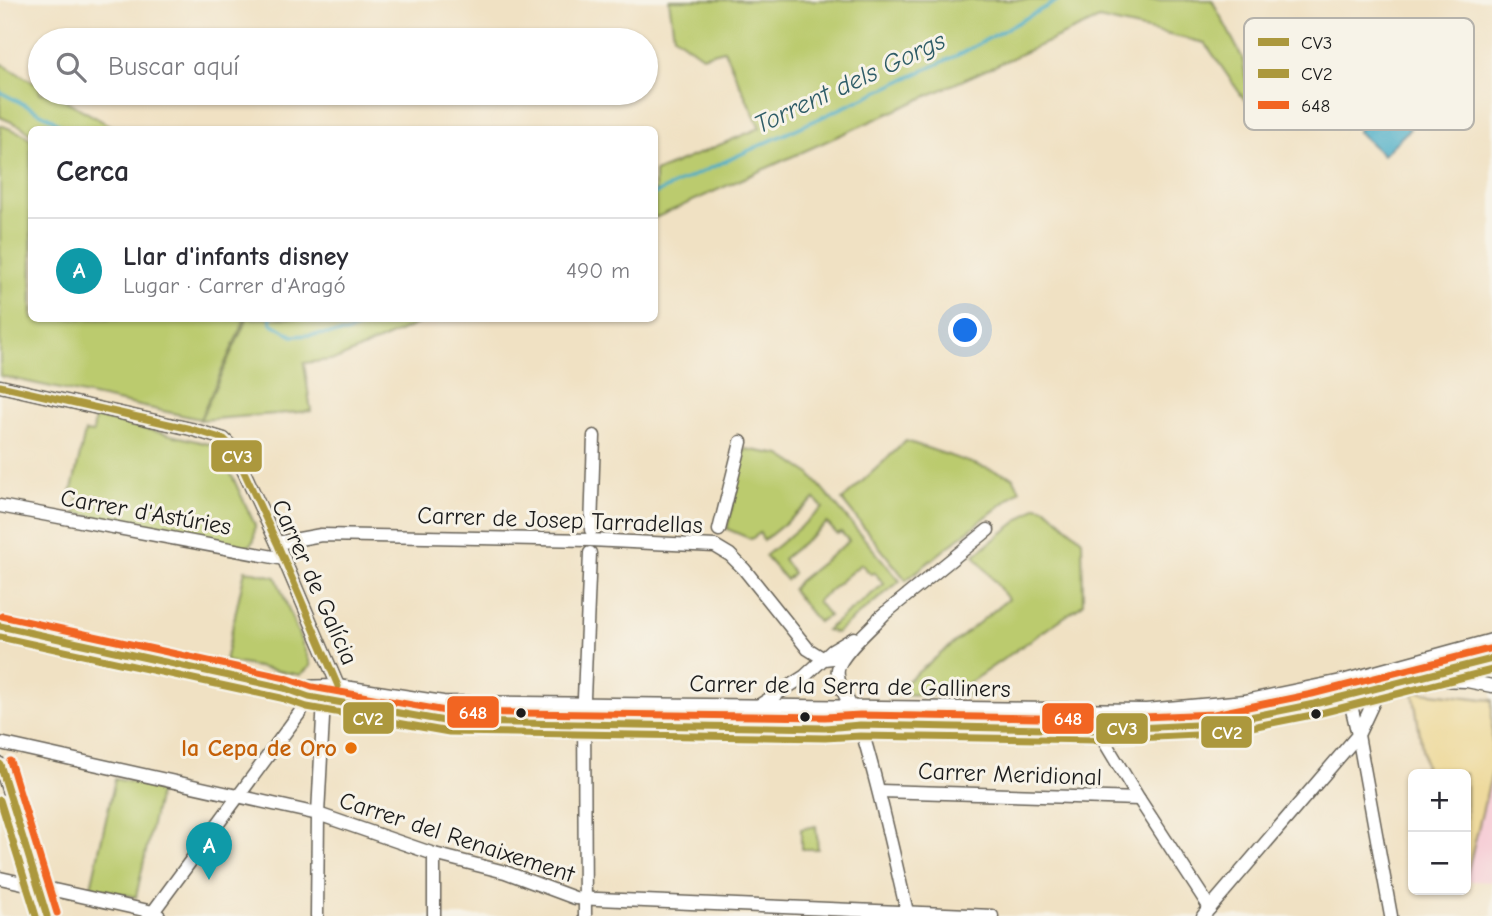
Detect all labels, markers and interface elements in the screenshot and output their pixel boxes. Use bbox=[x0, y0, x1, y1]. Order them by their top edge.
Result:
legend bbox=[1244, 18, 1474, 130]
water label: Torrent dels Gorgs bbox=[750, 25, 951, 140]
search box bbox=[28, 28, 658, 105]
text: CV3 bbox=[1301, 32, 1332, 54]
icon: search bbox=[52, 48, 90, 86]
text: Buscar aquí bbox=[108, 52, 239, 82]
text: CV2 bbox=[1301, 63, 1333, 85]
text: 648 bbox=[1301, 95, 1330, 117]
text: Cerca bbox=[56, 154, 129, 189]
text: Llar d'infants disney bbox=[123, 242, 349, 272]
text: A bbox=[73, 257, 85, 284]
text: 490 m bbox=[566, 257, 630, 284]
text: Lugar · Carrer d'Aragó bbox=[123, 272, 346, 299]
your location bbox=[948, 313, 982, 347]
line badge: CV3 bbox=[210, 439, 263, 473]
text: CV3 bbox=[221, 446, 253, 468]
street label: Carrer d'Astúries bbox=[58, 483, 234, 541]
street label: Carrer de Galícia bbox=[266, 495, 364, 669]
street label: Carrer de Josep Tarradellas bbox=[417, 501, 703, 539]
street label: Carrer de la Serra de Galliners bbox=[689, 669, 1011, 703]
line badge: 648 bbox=[446, 695, 500, 729]
line badge: CV2 bbox=[342, 701, 395, 735]
text: 648 bbox=[459, 702, 487, 724]
line badge: 648 bbox=[1041, 702, 1095, 735]
unlabelled marker bbox=[514, 706, 528, 720]
unlabelled marker bbox=[1309, 707, 1323, 721]
text: CV2 bbox=[352, 708, 384, 730]
text: 648 bbox=[1054, 708, 1082, 730]
unlabelled marker bbox=[798, 710, 812, 724]
line badge: CV3 bbox=[1095, 712, 1149, 745]
line badge: CV2 bbox=[1200, 715, 1253, 749]
text: CV3 bbox=[1106, 718, 1138, 740]
text: CV2 bbox=[1211, 722, 1243, 744]
place label: la Cepa de Oro bbox=[181, 734, 337, 762]
marker: la Cepa de Oro bbox=[343, 740, 359, 756]
street label: Carrer Meridional bbox=[917, 757, 1103, 791]
map controls bbox=[1408, 769, 1471, 895]
button: + bbox=[1408, 769, 1471, 832]
street label: Carrer del Renaixement bbox=[336, 786, 579, 889]
pin: A bbox=[186, 822, 232, 880]
button: − bbox=[1408, 832, 1471, 895]

